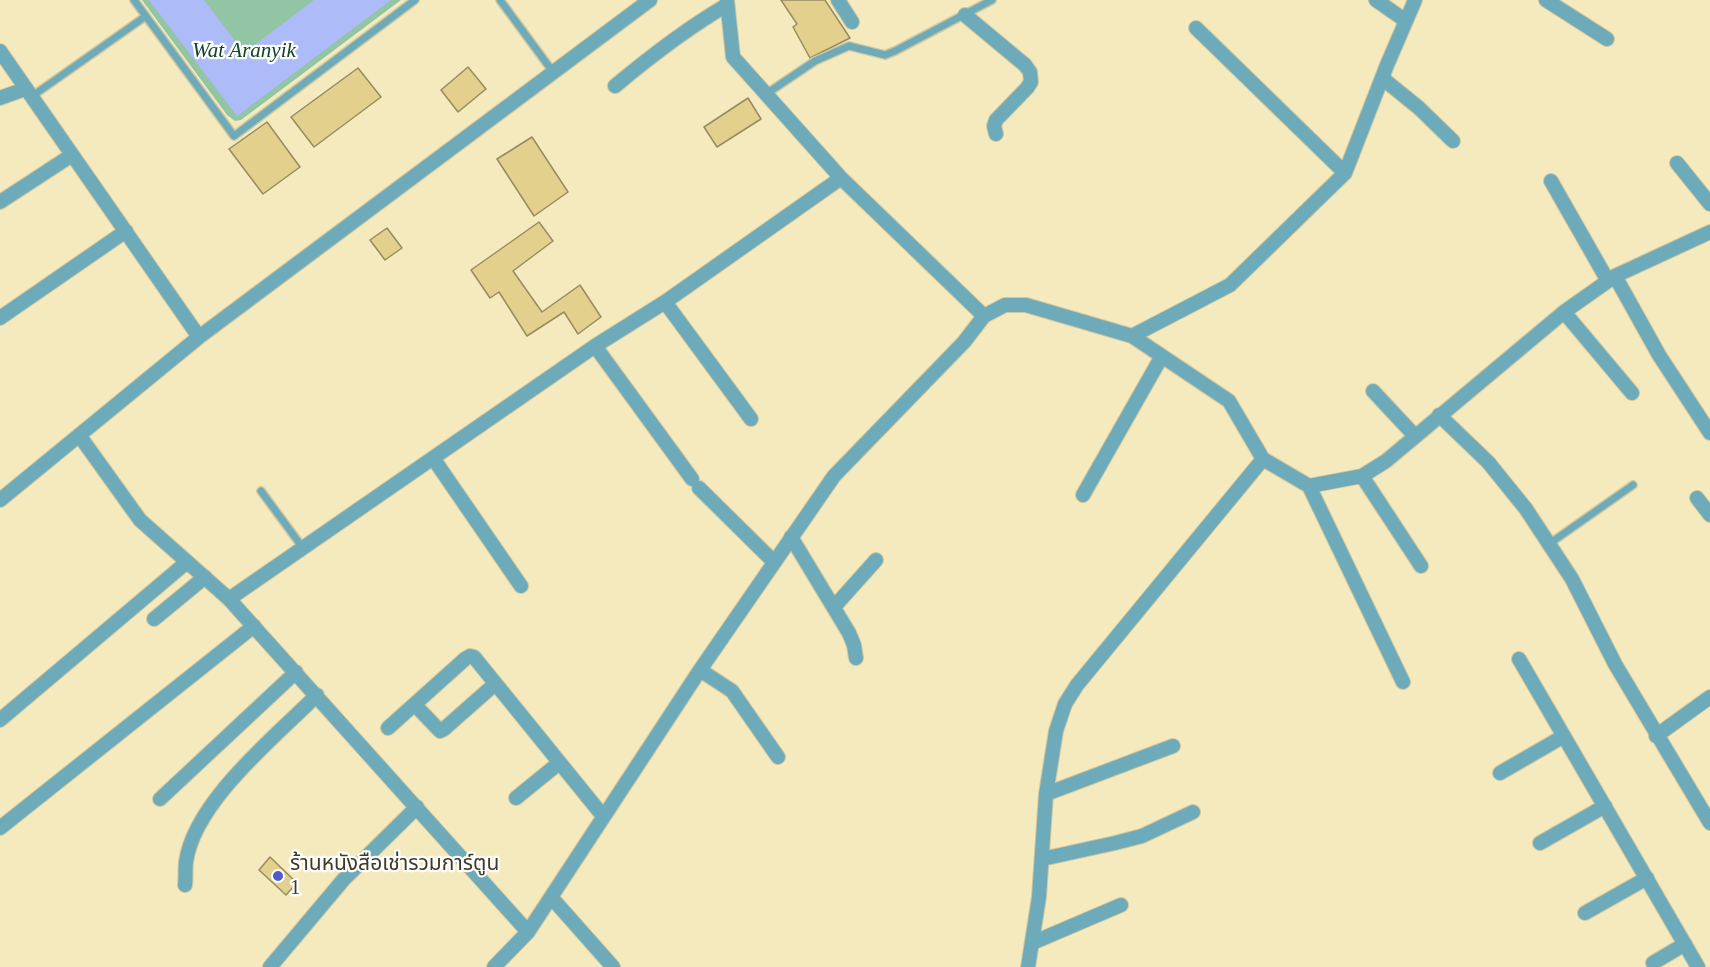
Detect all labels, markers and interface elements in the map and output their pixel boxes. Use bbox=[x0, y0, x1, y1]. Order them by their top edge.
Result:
park label: Wat Aranyik bbox=[192, 38, 296, 64]
place label: ร้านหนังสือเช่ารวมการ์ตูน 1 bbox=[290, 851, 499, 901]
marker: ร้านหนังสือเช่ารวมการ์ตูน 1 bbox=[271, 869, 285, 883]

